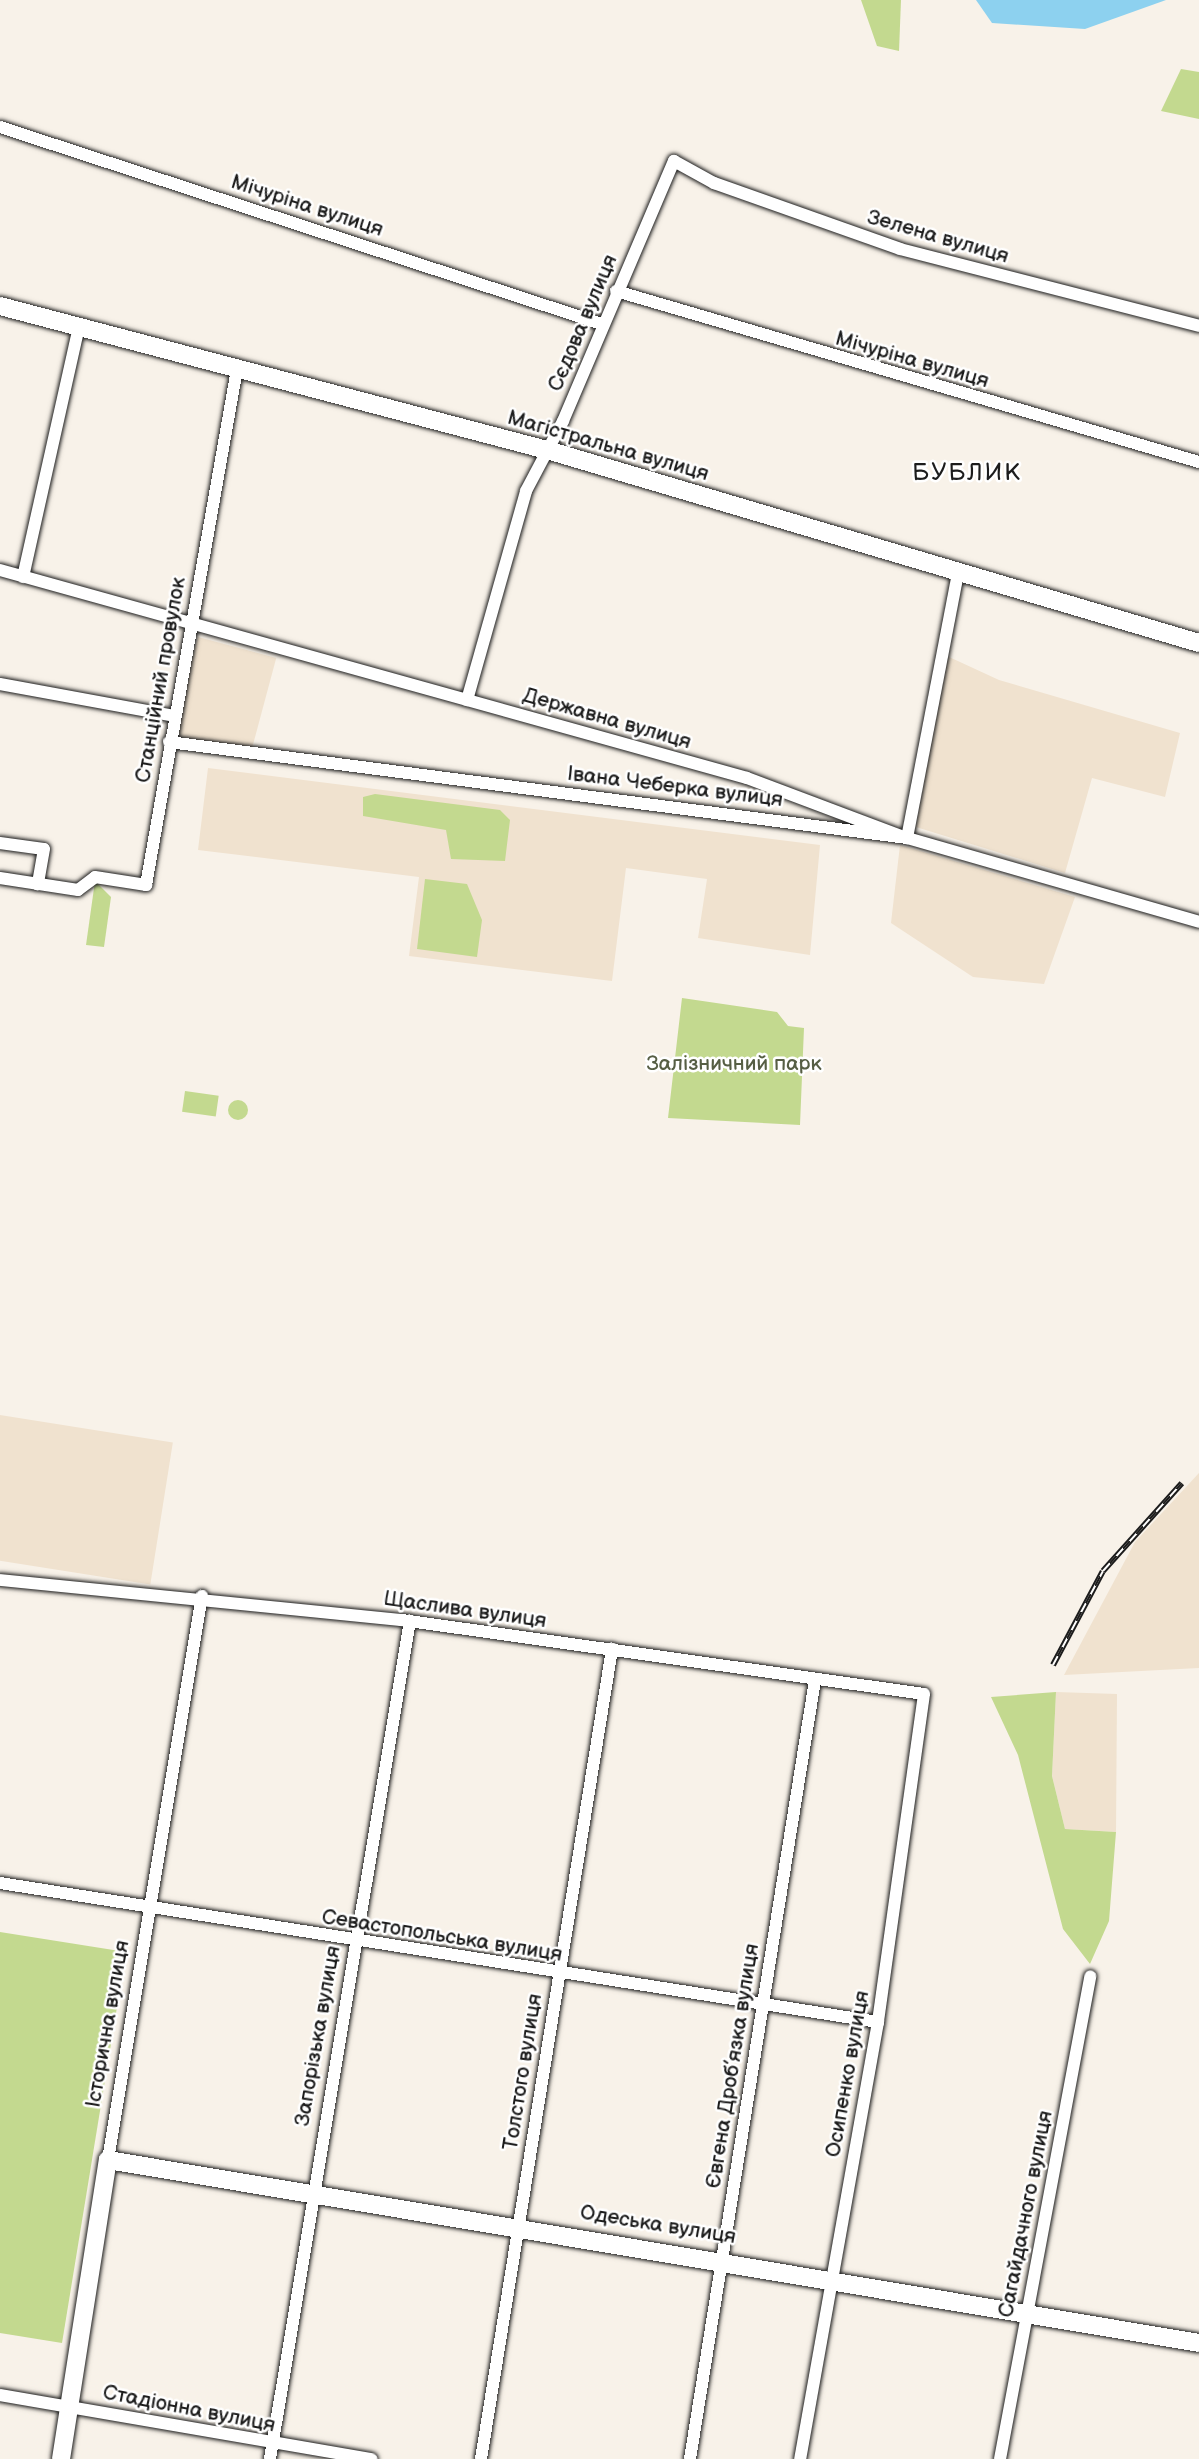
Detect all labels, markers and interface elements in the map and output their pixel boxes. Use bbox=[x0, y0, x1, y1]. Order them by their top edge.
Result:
street label: Мічуріна вулиця bbox=[228, 170, 386, 242]
street label: Зелена вулиця bbox=[864, 205, 1012, 269]
street label: Сєдова вулиця bbox=[543, 251, 623, 395]
street label: Мічуріна вулиця bbox=[832, 326, 992, 394]
street label: Магістральна вулиця bbox=[504, 405, 712, 487]
district label: БУБЛИК bbox=[913, 459, 1021, 487]
street label: Станційний провулок bbox=[131, 575, 191, 785]
street label: Державна вулиця bbox=[520, 683, 694, 755]
street label: Івана Чеберка вулиця bbox=[566, 761, 784, 813]
park label: Залізничний парк bbox=[646, 1051, 822, 1077]
street label: Щаслива вулиця bbox=[382, 1586, 548, 1634]
street label: Севастопольська вулиця bbox=[320, 1905, 564, 1967]
street label: Історична вулиця bbox=[81, 1938, 135, 2110]
street label: Євгена Дроб’язка вулиця bbox=[701, 1942, 765, 2190]
street label: Запорізька вулиця bbox=[290, 1944, 346, 2128]
street label: Осипенко вулиця bbox=[821, 1989, 875, 2159]
street label: Толстого вулиця bbox=[498, 1992, 548, 2152]
street label: Сагайдачного вулиця bbox=[994, 2108, 1058, 2320]
street label: Одеська вулиця bbox=[578, 2200, 738, 2250]
street label: Стадіонна вулиця bbox=[101, 2380, 277, 2438]

